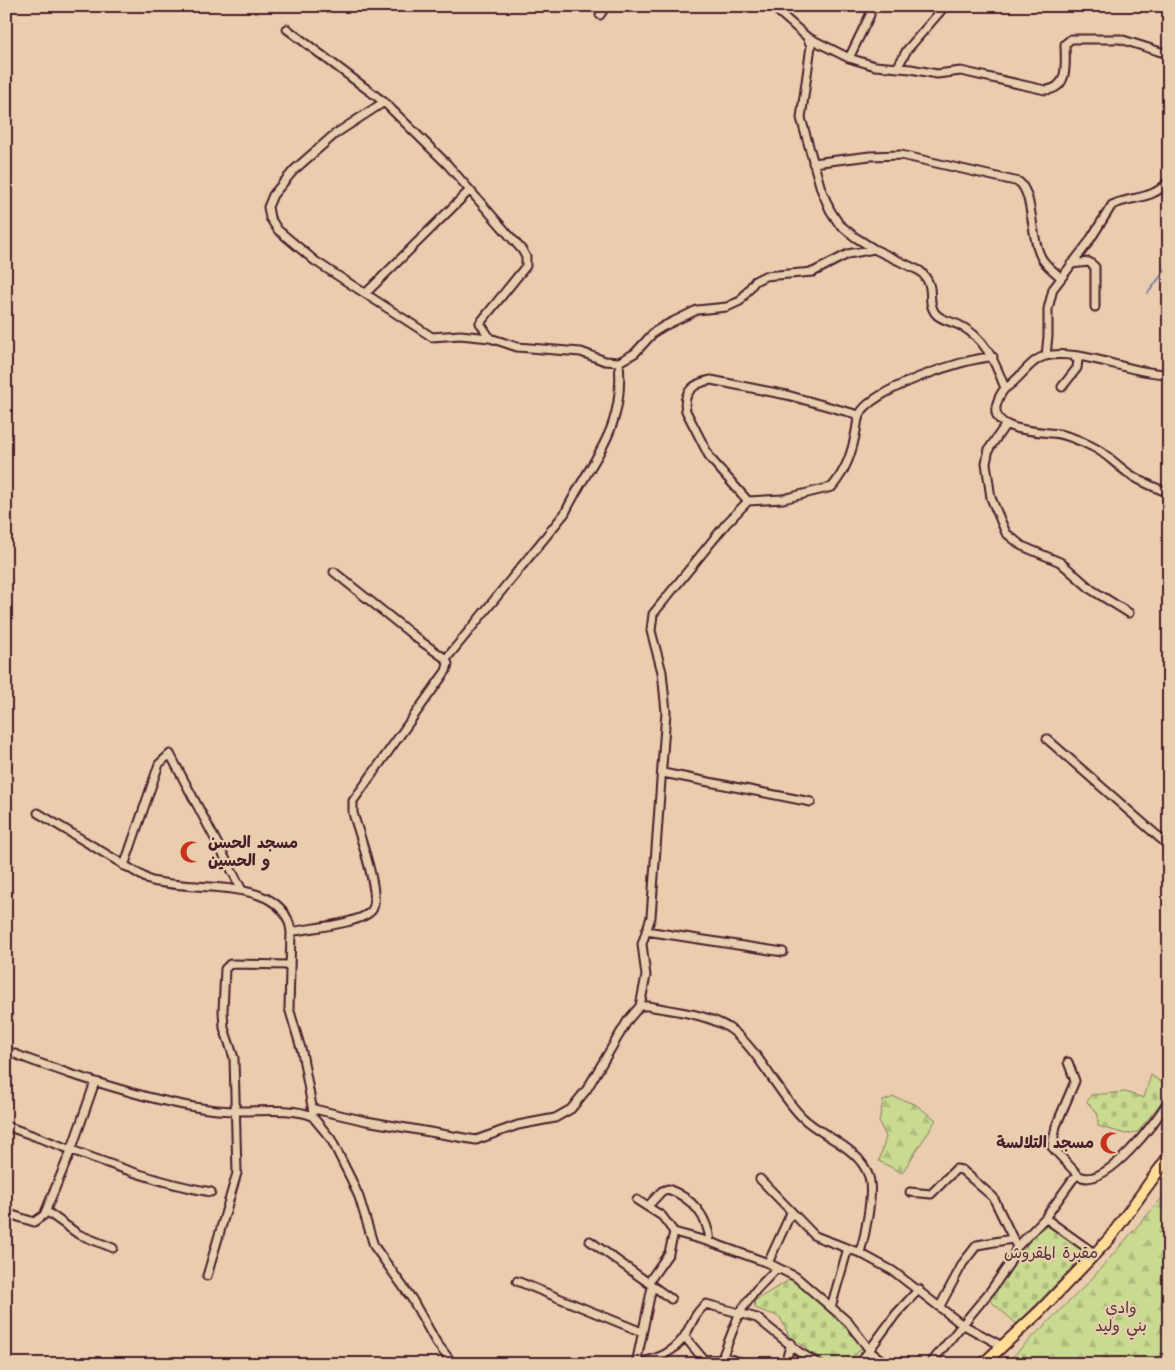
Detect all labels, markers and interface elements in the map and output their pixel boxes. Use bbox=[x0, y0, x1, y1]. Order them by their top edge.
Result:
place label: مسجد الحسن و الحسين bbox=[208, 831, 298, 874]
mosque icon: مسجد الحسن و الحسين bbox=[178, 839, 204, 865]
mosque icon: مسجد التلالسة bbox=[1098, 1130, 1124, 1156]
place label: مسجد التلالسة bbox=[996, 1131, 1094, 1156]
park label: مقبرة المقروش bbox=[1004, 1241, 1098, 1266]
park label: وادي بني وليد bbox=[1095, 1296, 1147, 1340]

